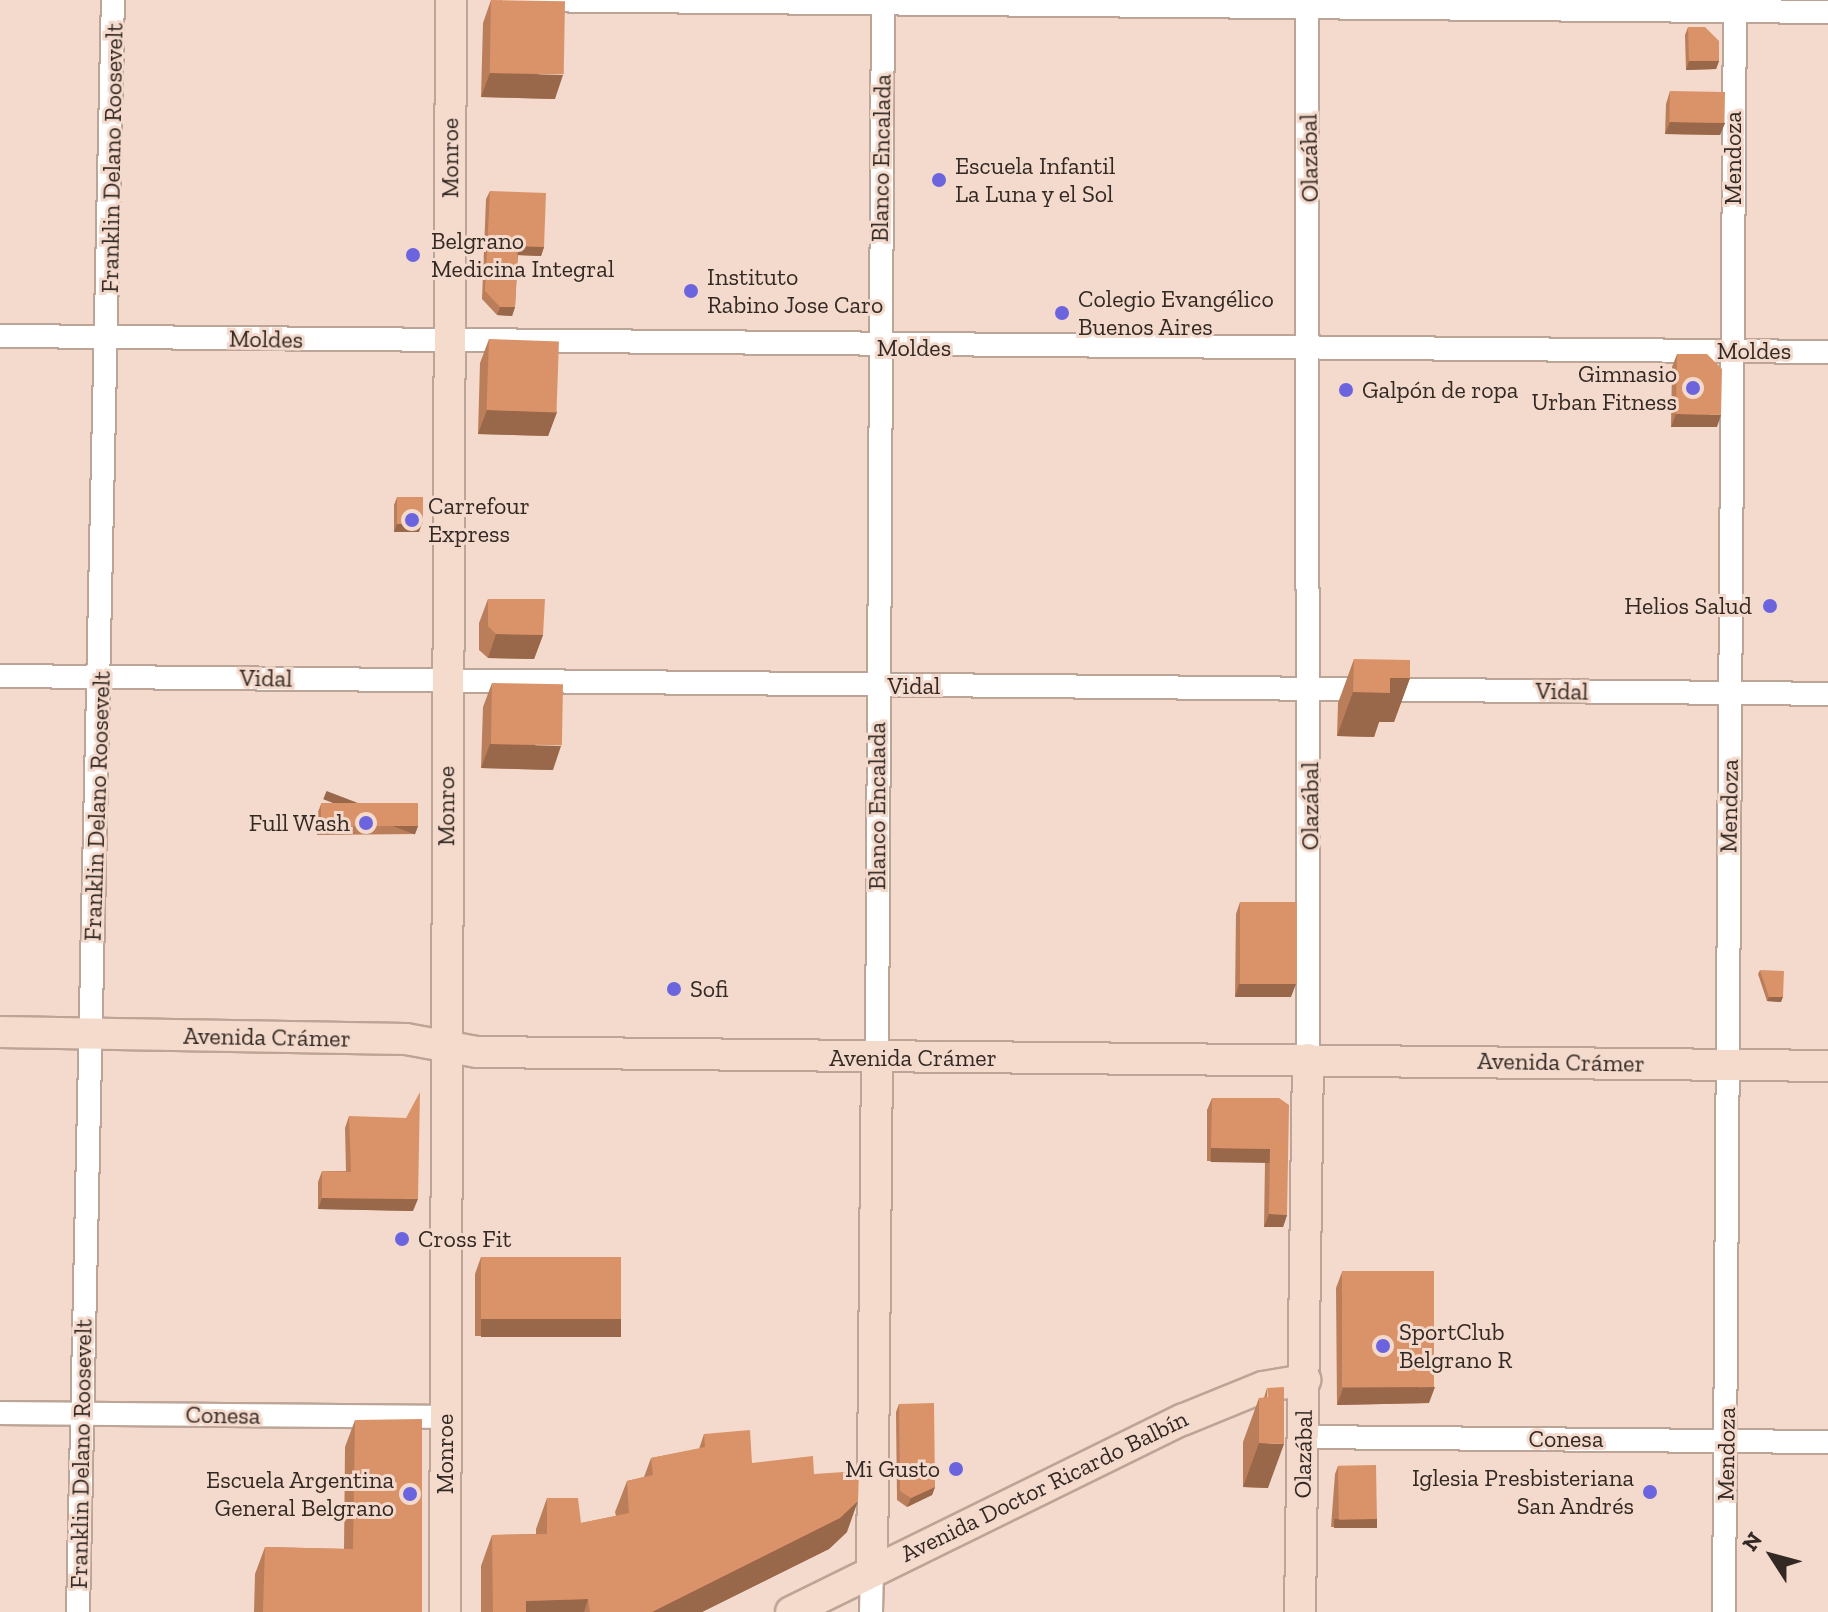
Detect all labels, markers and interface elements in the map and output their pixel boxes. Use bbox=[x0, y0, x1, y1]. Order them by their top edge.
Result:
street label: Franklin Delano Roosevelt bbox=[95, 23, 129, 293]
street label: Blanco Encalada bbox=[865, 74, 897, 242]
street label: Mendoza bbox=[1719, 111, 1747, 205]
street label: Olazábal bbox=[1294, 113, 1324, 203]
street label: Monroe bbox=[436, 118, 464, 198]
place label: Escuela Infantil La Luna y el Sol bbox=[955, 152, 1115, 208]
marker: Escuela Infantil La Luna y el Sol bbox=[930, 171, 948, 189]
place label: Belgrano Medicina Integral bbox=[431, 227, 614, 283]
marker: Belgrano Medicina Integral bbox=[402, 244, 424, 266]
place label: Instituto Rabino Jose Caro bbox=[707, 263, 884, 319]
marker: Instituto Rabino Jose Caro bbox=[682, 282, 700, 300]
place label: Colegio Evangélico Buenos Aires bbox=[1078, 285, 1274, 341]
marker: Colegio Evangélico Buenos Aires bbox=[1053, 304, 1071, 322]
street label: Moldes bbox=[229, 324, 303, 354]
street label: Moldes bbox=[877, 334, 951, 362]
street label: Moldes bbox=[1717, 337, 1791, 365]
place label: Gimnasio Urban Fitness bbox=[1532, 360, 1677, 416]
place label: Galpón de ropa bbox=[1362, 376, 1518, 404]
marker: Gimnasio Urban Fitness bbox=[1684, 379, 1702, 397]
marker: Galpón de ropa bbox=[1337, 381, 1355, 399]
place label: Carrefour Express bbox=[428, 492, 530, 548]
marker: Carrefour Express bbox=[403, 511, 421, 529]
place label: Helios Salud bbox=[1624, 592, 1752, 620]
marker: Helios Salud bbox=[1759, 595, 1781, 617]
street label: Vidal bbox=[239, 663, 293, 693]
street label: Franklin Delano Roosevelt bbox=[78, 670, 116, 942]
street label: Vidal bbox=[888, 672, 940, 700]
street label: Vidal bbox=[1535, 676, 1589, 706]
street label: Blanco Encalada bbox=[863, 722, 891, 890]
street label: Mendoza bbox=[1714, 759, 1744, 853]
street label: Olazábal bbox=[1296, 762, 1324, 850]
street label: Monroe bbox=[432, 766, 460, 846]
place label: Full Wash bbox=[248, 809, 350, 837]
marker: Full Wash bbox=[357, 814, 375, 832]
place label: Sofi bbox=[690, 975, 729, 1003]
marker: Sofi bbox=[665, 980, 683, 998]
street label: Avenida Crámer bbox=[183, 1021, 351, 1053]
street label: Avenida Crámer bbox=[829, 1044, 997, 1072]
street label: Avenida Crámer bbox=[1477, 1046, 1645, 1078]
place label: Cross Fit bbox=[418, 1225, 511, 1253]
marker: Cross Fit bbox=[393, 1230, 411, 1248]
place label: SportClub Belgrano R bbox=[1399, 1318, 1512, 1374]
street label: Franklin Delano Roosevelt bbox=[64, 1319, 98, 1589]
marker: SportClub Belgrano R bbox=[1374, 1337, 1392, 1355]
street label: Conesa bbox=[185, 1400, 261, 1430]
street label: Avenida Doctor Ricardo Balbín bbox=[896, 1404, 1192, 1568]
street label: Mendoza bbox=[1711, 1407, 1741, 1501]
street label: Olazábal bbox=[1288, 1409, 1318, 1499]
street label: Monroe bbox=[431, 1414, 459, 1494]
street label: Conesa bbox=[1529, 1425, 1603, 1453]
place label: Mi Gusto bbox=[845, 1455, 940, 1483]
marker: Mi Gusto bbox=[947, 1460, 965, 1478]
place label: Iglesia Presbisteriana San Andrés bbox=[1412, 1464, 1634, 1520]
place label: Escuela Argentina General Belgrano bbox=[205, 1466, 394, 1522]
marker: Iglesia Presbisteriana San Andrés bbox=[1641, 1483, 1659, 1501]
marker: Escuela Argentina General Belgrano bbox=[401, 1485, 419, 1503]
north arrow bbox=[1732, 1516, 1812, 1596]
text: N bbox=[1736, 1527, 1768, 1556]

